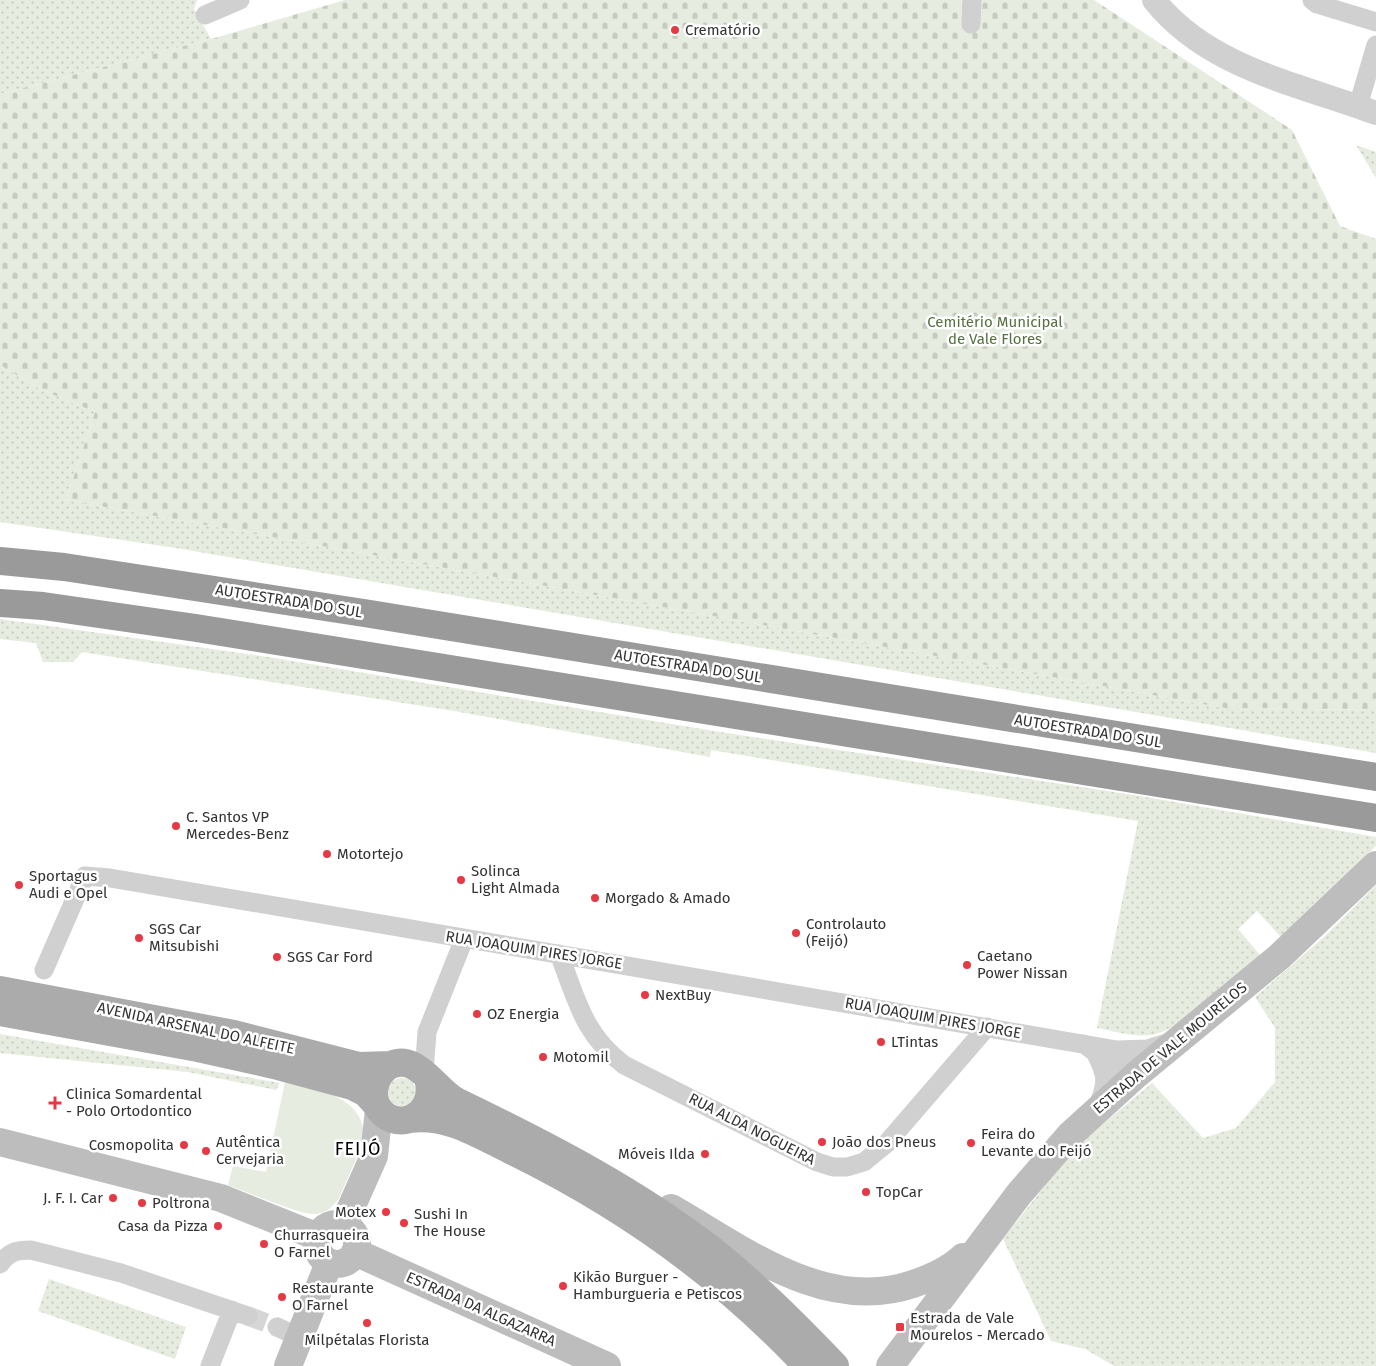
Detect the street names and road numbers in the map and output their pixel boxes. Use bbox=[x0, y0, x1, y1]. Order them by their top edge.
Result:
street label: AUTOESTRADA DO SUL bbox=[214, 580, 364, 622]
street label: AUTOESTRADA DO SUL bbox=[613, 645, 763, 687]
street label: AUTOESTRADA DO SUL bbox=[1013, 710, 1163, 752]
street label: RUA JOAQUIM PIRES JORGE bbox=[444, 927, 624, 973]
street label: ESTRADA DE VALE MOURELOS bbox=[1089, 978, 1251, 1118]
street label: RUA JOAQUIM PIRES JORGE bbox=[844, 994, 1022, 1042]
street label: AVENIDA ARSENAL DO ALFEITE bbox=[96, 998, 296, 1058]
street label: RUA ALDA NOGUEIRA bbox=[686, 1089, 819, 1169]
street label: ESTRADA DA ALGAZARRA bbox=[403, 1268, 559, 1350]

